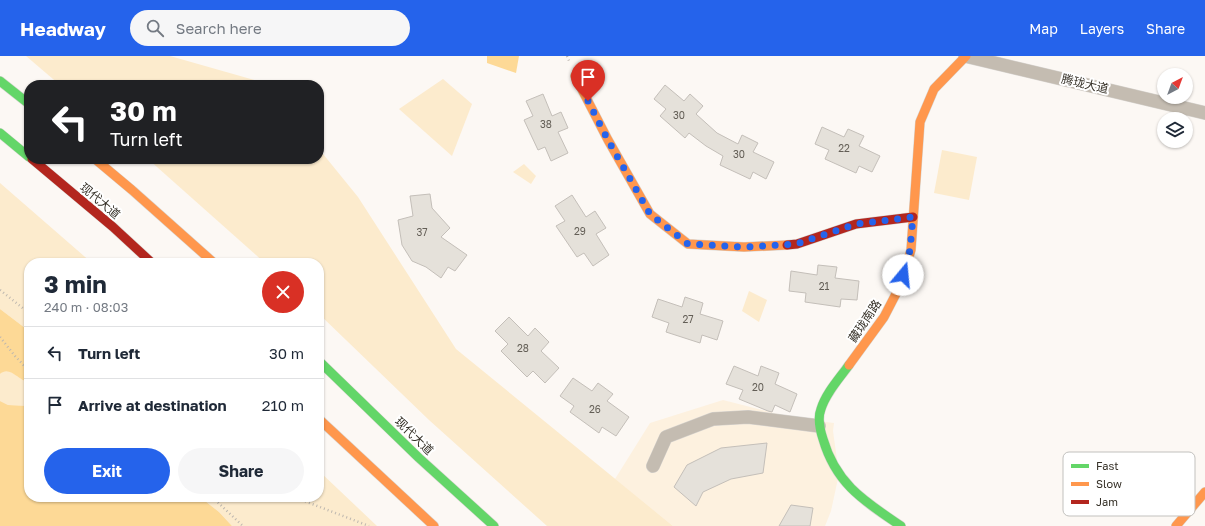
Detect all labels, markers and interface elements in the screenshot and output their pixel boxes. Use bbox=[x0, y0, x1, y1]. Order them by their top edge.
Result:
search box bbox=[130, 10, 410, 46]
text: Headway bbox=[20, 17, 106, 40]
icon: search bbox=[144, 17, 166, 39]
text: Search here bbox=[176, 19, 262, 37]
text: Map bbox=[1029, 20, 1058, 37]
text: Layers bbox=[1080, 20, 1124, 37]
text: Share bbox=[1146, 20, 1185, 37]
pin bbox=[571, 60, 605, 101]
icon: arrive bbox=[577, 66, 599, 88]
north arrow bbox=[1157, 68, 1193, 104]
map controls bbox=[1157, 68, 1193, 148]
street label: 腾珑大道 bbox=[1060, 71, 1110, 96]
text: 30 m bbox=[110, 94, 177, 127]
icon: left bbox=[44, 96, 96, 148]
house number: 30 bbox=[673, 109, 685, 121]
button: layers bbox=[1157, 112, 1193, 148]
house number: 38 bbox=[540, 118, 552, 130]
text: Turn left bbox=[110, 128, 183, 150]
house number: 22 bbox=[838, 142, 850, 154]
house number: 30 bbox=[733, 148, 745, 160]
street label: 现代大道 bbox=[77, 179, 124, 222]
house number: 29 bbox=[574, 225, 586, 237]
house number: 37 bbox=[416, 226, 428, 238]
position arrow bbox=[882, 254, 924, 296]
text: 3 min bbox=[44, 269, 107, 298]
button: close bbox=[262, 271, 304, 313]
house number: 21 bbox=[819, 280, 829, 292]
street label: 藏珑南路 bbox=[845, 297, 884, 345]
text: 240 m · 08:03 bbox=[44, 299, 128, 315]
house number: 27 bbox=[682, 313, 694, 325]
icon: left bbox=[44, 342, 66, 364]
house number: 28 bbox=[517, 342, 529, 354]
text: Turn left bbox=[78, 344, 140, 362]
text: 30 m bbox=[269, 344, 304, 362]
house number: 20 bbox=[752, 381, 764, 393]
icon: arrive bbox=[44, 394, 66, 416]
text: Arrive at destination bbox=[78, 396, 227, 414]
text: 210 m bbox=[262, 396, 304, 414]
house number: 26 bbox=[589, 403, 601, 415]
street label: 现代大道 bbox=[392, 414, 437, 458]
button: Exit bbox=[44, 448, 170, 494]
button: Share bbox=[178, 448, 304, 494]
legend bbox=[1063, 452, 1195, 516]
text: Fast bbox=[1096, 459, 1119, 472]
text: Slow bbox=[1096, 477, 1122, 490]
text: Jam bbox=[1096, 495, 1118, 508]

